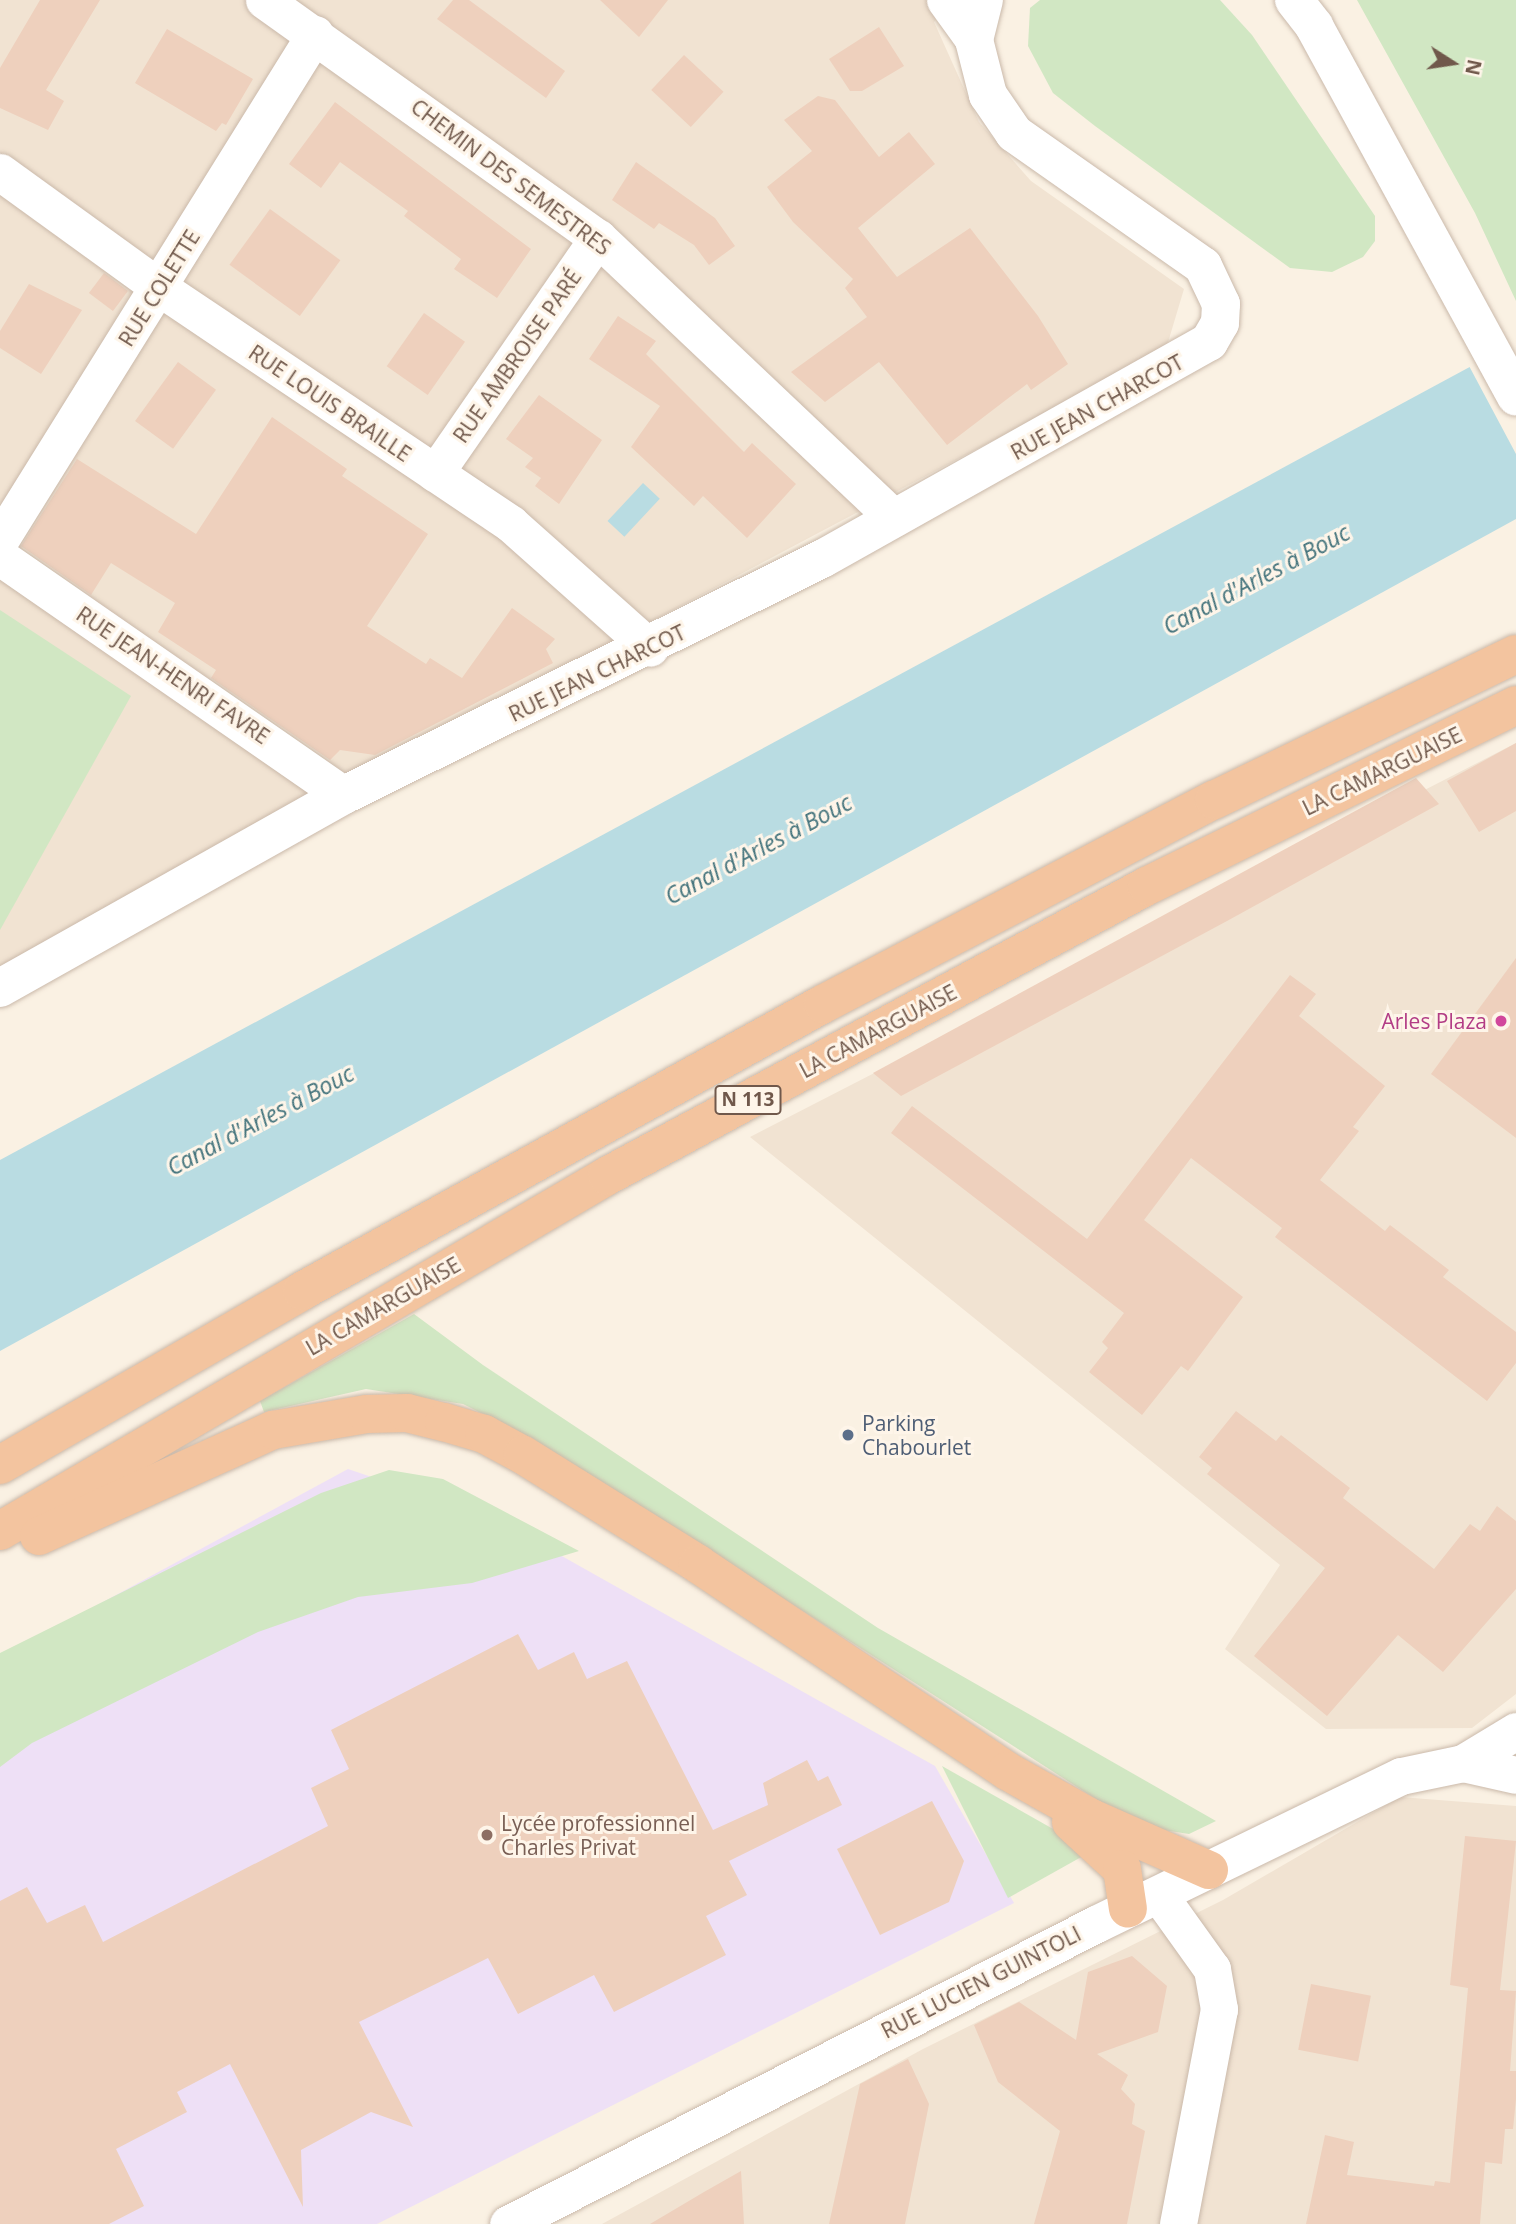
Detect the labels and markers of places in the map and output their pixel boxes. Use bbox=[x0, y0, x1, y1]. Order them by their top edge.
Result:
place label: Arles Plaza bbox=[1381, 1008, 1487, 1034]
marker: Arles Plaza bbox=[1493, 1013, 1509, 1029]
place label: Parking Chabourlet bbox=[862, 1410, 971, 1460]
marker: Parking Chabourlet bbox=[840, 1427, 856, 1443]
place label: Lycée professionnel Charles Privat bbox=[501, 1810, 695, 1860]
marker: Lycée professionnel Charles Privat bbox=[479, 1827, 495, 1843]

